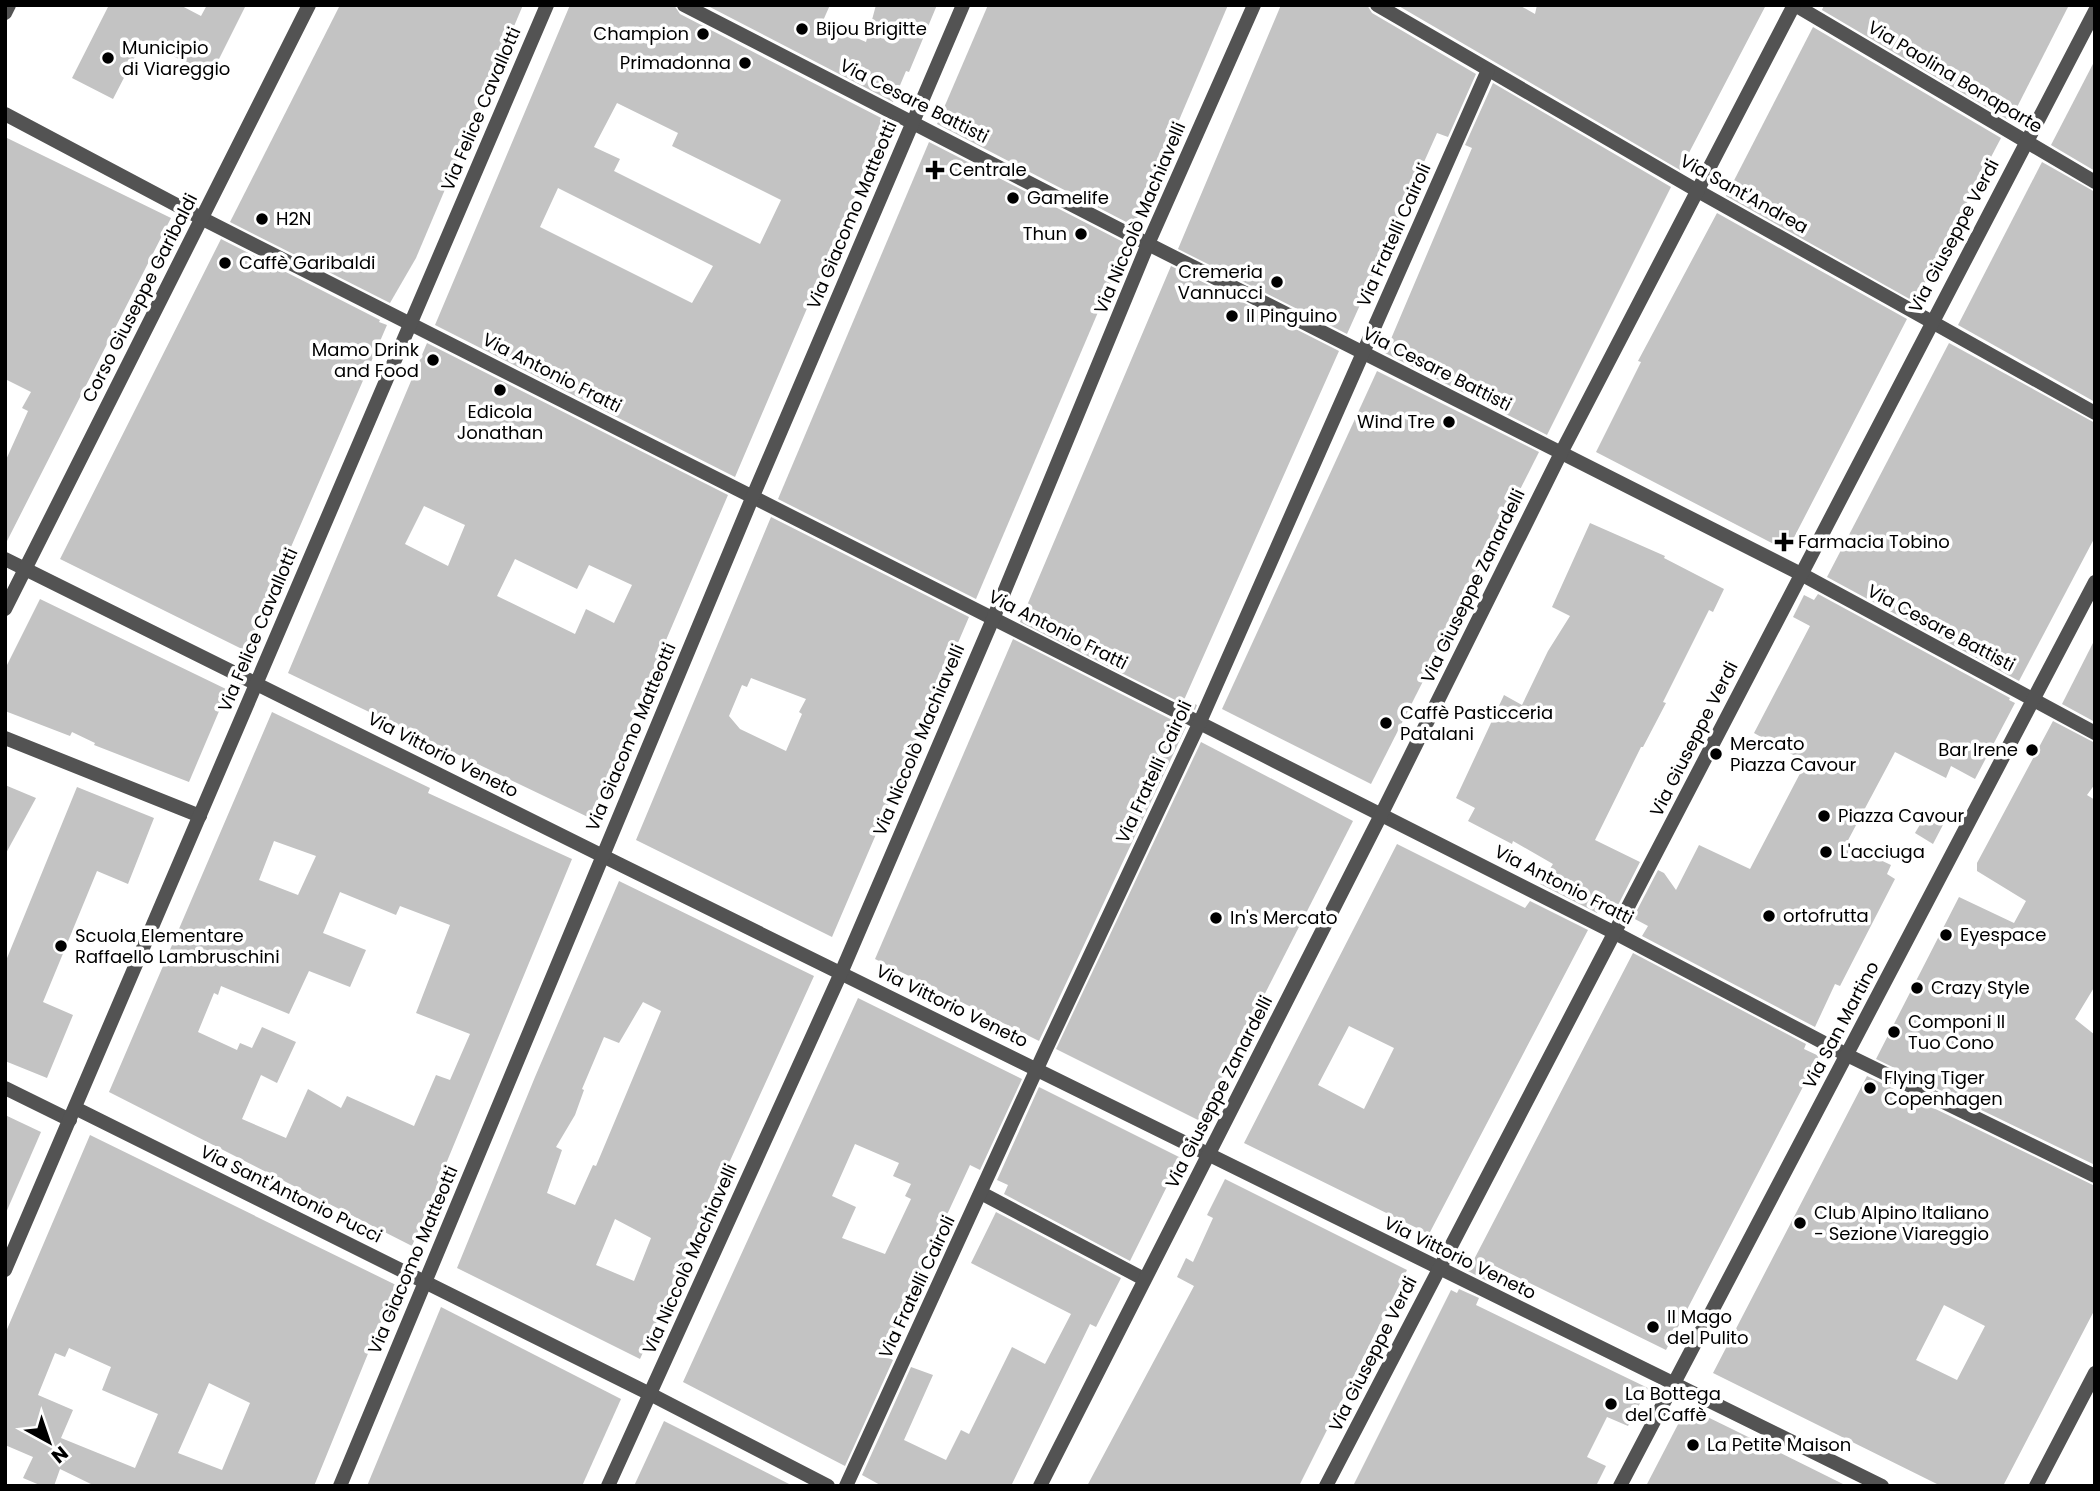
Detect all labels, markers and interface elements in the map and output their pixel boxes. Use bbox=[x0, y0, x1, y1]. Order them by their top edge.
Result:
street label: Via Paolina Bonaparte bbox=[1863, 14, 2047, 139]
place label: Bijou Brigitte bbox=[816, 16, 927, 41]
place label: Champion bbox=[593, 21, 689, 46]
marker: Bijou Brigitte bbox=[794, 21, 810, 37]
street label: Via Felice Cavallotti bbox=[435, 23, 526, 195]
marker: Champion bbox=[695, 26, 711, 42]
place label: Municipio di Viareggio bbox=[122, 35, 230, 81]
marker: Municipio di Viareggio bbox=[100, 50, 116, 66]
place label: Primadonna bbox=[620, 50, 731, 75]
street label: Via Cesare Battisti bbox=[835, 52, 993, 149]
marker: Primadonna bbox=[737, 55, 753, 71]
street label: Via Giacomo Matteotti bbox=[800, 117, 903, 313]
street label: Via Niccolò Machiavelli bbox=[1088, 118, 1191, 318]
street label: Via Sant'Andrea bbox=[1676, 148, 1813, 239]
street label: Via Giuseppe Verdi bbox=[1902, 154, 2005, 317]
place label: Centrale bbox=[949, 157, 1027, 182]
street label: Via Fratelli Cairoli bbox=[1351, 159, 1436, 311]
marker: Centrale bbox=[927, 162, 943, 178]
place label: Gamelife bbox=[1027, 185, 1109, 210]
street label: Corso Giuseppe Garibaldi bbox=[76, 189, 203, 407]
marker: Gamelife bbox=[1005, 190, 1021, 206]
place label: H2N bbox=[276, 206, 311, 231]
marker: H2N bbox=[254, 211, 270, 227]
place label: Thun bbox=[1023, 221, 1067, 246]
marker: Thun bbox=[1073, 226, 1089, 242]
place label: Caffè Garibaldi bbox=[239, 250, 376, 275]
marker: Caffè Garibaldi bbox=[217, 255, 233, 271]
place label: Cremeria Vannucci bbox=[1178, 259, 1263, 305]
marker: Cremeria Vannucci bbox=[1269, 274, 1285, 290]
place label: Il Pinguino bbox=[1246, 303, 1337, 328]
marker: Il Pinguino bbox=[1224, 308, 1240, 324]
street label: Via Cesare Battisti bbox=[1358, 320, 1516, 417]
street label: Via Antonio Fratti bbox=[478, 327, 626, 418]
place label: Mamo Drink and Food bbox=[312, 337, 420, 383]
marker: Mamo Drink and Food bbox=[425, 352, 441, 368]
marker: Edicola Jonathan bbox=[492, 382, 508, 398]
place label: Edicola Jonathan bbox=[457, 399, 543, 445]
place label: Wind Tre bbox=[1357, 409, 1435, 434]
marker: Wind Tre bbox=[1441, 414, 1457, 430]
street label: Via Giuseppe Zanardelli bbox=[1415, 484, 1531, 687]
place label: Farmacia Tobino bbox=[1798, 529, 1950, 554]
marker: Farmacia Tobino bbox=[1776, 534, 1792, 550]
street label: Via Felice Cavallotti bbox=[212, 544, 303, 716]
street label: Via Cesare Battisti bbox=[1863, 578, 2019, 677]
street label: Via Antonio Fratti bbox=[984, 584, 1132, 675]
street label: Via Giacomo Matteotti bbox=[579, 639, 682, 835]
street label: Via Niccolò Machiavelli bbox=[867, 640, 970, 840]
street label: Via Giuseppe Verdi bbox=[1644, 657, 1744, 821]
street label: Via Fratelli Cairoli bbox=[1109, 696, 1198, 847]
place label: Caffè Pasticceria Patalani bbox=[1400, 700, 1553, 746]
street label: Via Vittorio Veneto bbox=[363, 706, 523, 803]
marker: Caffè Pasticceria Patalani bbox=[1378, 715, 1394, 731]
place label: Mercato Piazza Cavour bbox=[1730, 731, 1857, 777]
place label: Bar Irene bbox=[1938, 737, 2018, 762]
marker: Bar Irene bbox=[2024, 742, 2040, 758]
marker: Mercato Piazza Cavour bbox=[1708, 746, 1724, 762]
place label: Piazza Cavour bbox=[1838, 803, 1965, 828]
marker: Piazza Cavour bbox=[1816, 808, 1832, 824]
street label: Via Antonio Fratti bbox=[1490, 839, 1638, 930]
place label: L'acciuga bbox=[1840, 839, 1925, 864]
marker: L'acciuga bbox=[1818, 844, 1834, 860]
place label: ortofrutta bbox=[1783, 903, 1869, 928]
place label: In's Mercato bbox=[1230, 905, 1338, 930]
marker: ortofrutta bbox=[1761, 908, 1777, 924]
marker: In's Mercato bbox=[1208, 910, 1224, 926]
place label: Eyespace bbox=[1960, 922, 2046, 947]
place label: Scuola Elementare Raffaello Lambruschini bbox=[75, 923, 280, 969]
marker: Eyespace bbox=[1938, 927, 1954, 943]
marker: Scuola Elementare Raffaello Lambruschini bbox=[53, 938, 69, 954]
street label: Via San Martino bbox=[1796, 957, 1885, 1093]
street label: Via Vittorio Veneto bbox=[872, 958, 1032, 1053]
place label: Crazy Style bbox=[1931, 975, 2030, 1000]
marker: Crazy Style bbox=[1909, 980, 1925, 996]
street label: Via Giuseppe Zanardelli bbox=[1159, 991, 1278, 1192]
place label: Componi Il Tuo Cono bbox=[1908, 1009, 2005, 1055]
marker: Componi Il Tuo Cono bbox=[1886, 1024, 1902, 1040]
place label: Flying Tiger Copenhagen bbox=[1884, 1065, 2003, 1111]
marker: Flying Tiger Copenhagen bbox=[1862, 1080, 1878, 1096]
street label: Via Sant'Antonio Pucci bbox=[196, 1139, 386, 1249]
street label: Via Niccolò Machiavelli bbox=[636, 1160, 743, 1358]
street label: Via Giacomo Matteotti bbox=[361, 1162, 464, 1358]
place label: Club Alpino Italiano - Sezione Viareggio bbox=[1814, 1200, 1989, 1246]
street label: Via Vittorio Veneto bbox=[1380, 1210, 1540, 1305]
street label: Via Fratelli Cairoli bbox=[872, 1211, 961, 1362]
marker: Club Alpino Italiano - Sezione Viareggio bbox=[1792, 1215, 1808, 1231]
street label: Via Giuseppe Verdi bbox=[1323, 1272, 1423, 1436]
place label: Il Mago del Pulito bbox=[1667, 1304, 1748, 1350]
marker: Il Mago del Pulito bbox=[1645, 1319, 1661, 1335]
place label: La Bottega del Caffè bbox=[1625, 1381, 1721, 1427]
marker: La Bottega del Caffè bbox=[1603, 1396, 1619, 1412]
north arrow bbox=[14, 1407, 84, 1477]
place label: La Petite Maison bbox=[1707, 1432, 1851, 1457]
marker: La Petite Maison bbox=[1685, 1437, 1701, 1453]
text: N bbox=[45, 1440, 74, 1470]

